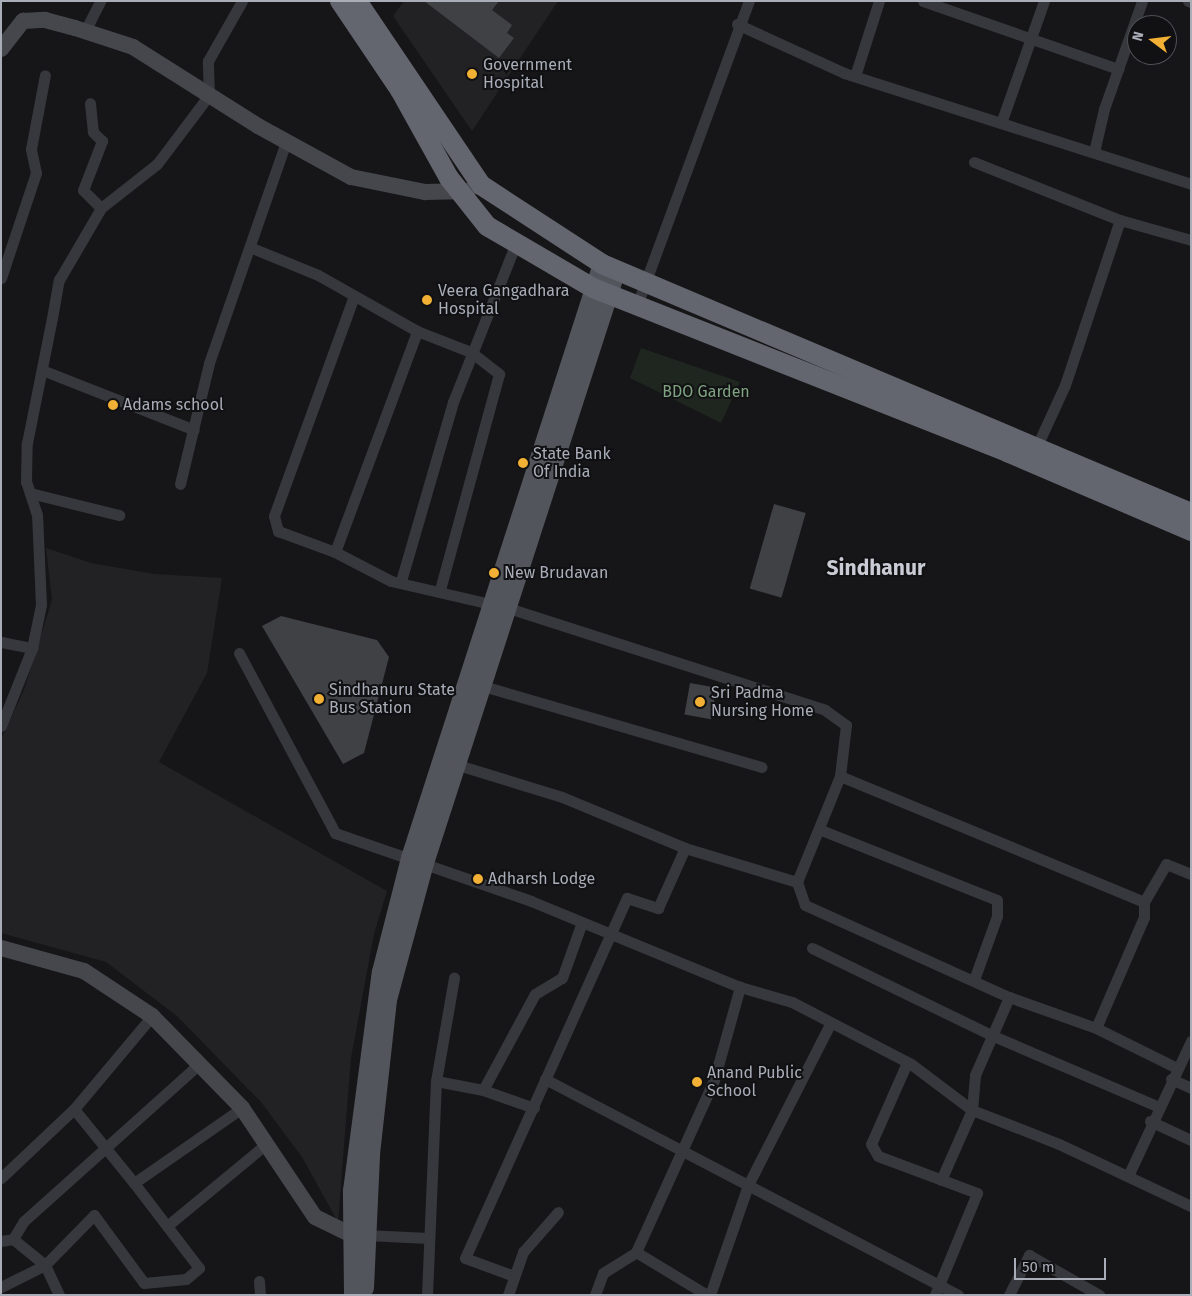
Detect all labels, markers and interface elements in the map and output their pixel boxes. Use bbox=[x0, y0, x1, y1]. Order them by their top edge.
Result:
north arrow bbox=[1127, 15, 1177, 65]
text: N bbox=[1129, 30, 1147, 43]
place label: Government Hospital bbox=[483, 55, 572, 93]
marker: Government Hospital bbox=[465, 67, 479, 81]
place label: Veera Gangadhara Hospital bbox=[438, 281, 569, 319]
marker: Veera Gangadhara Hospital bbox=[420, 293, 434, 307]
park label: BDO Garden bbox=[662, 382, 750, 402]
place label: Adams school bbox=[123, 395, 224, 415]
marker: Adams school bbox=[107, 399, 119, 411]
place label: State Bank Of India bbox=[533, 444, 611, 482]
marker: State Bank Of India bbox=[517, 457, 529, 469]
district label: Sindhanur bbox=[827, 555, 925, 581]
place label: New Brudavan bbox=[504, 563, 608, 583]
marker: New Brudavan bbox=[488, 567, 500, 579]
place label: Sindhanuru State Bus Station bbox=[329, 680, 455, 718]
place label: Sri Padma Nursing Home bbox=[711, 683, 814, 721]
marker: Sindhanuru State Bus Station bbox=[313, 693, 325, 705]
marker: Sri Padma Nursing Home bbox=[693, 695, 707, 709]
place label: Adharsh Lodge bbox=[488, 869, 595, 889]
marker: Adharsh Lodge bbox=[472, 873, 484, 885]
place label: Anand Public School bbox=[707, 1063, 802, 1101]
marker: Anand Public School bbox=[691, 1076, 703, 1088]
scale bar bbox=[1017, 1248, 1110, 1280]
text: 50 m bbox=[1022, 1258, 1055, 1276]

